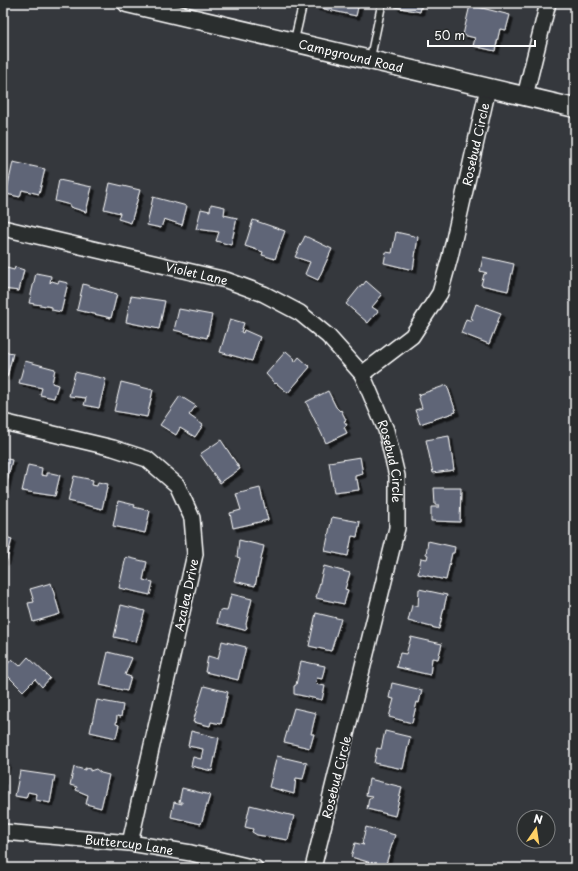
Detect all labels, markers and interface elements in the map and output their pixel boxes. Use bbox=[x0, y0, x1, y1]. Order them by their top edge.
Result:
scale bar bbox=[428, 22, 535, 48]
text: 50 m bbox=[434, 26, 465, 44]
street label: Campground Road bbox=[297, 35, 405, 76]
street label: Rosebud Circle bbox=[457, 101, 493, 188]
street label: Violet Lane bbox=[164, 257, 230, 289]
street label: Rosebud Circle bbox=[373, 417, 406, 503]
street label: Azalea Drive bbox=[170, 557, 202, 633]
street label: Rosebud Circle bbox=[317, 733, 355, 820]
north arrow bbox=[516, 809, 556, 849]
text: N bbox=[532, 810, 545, 828]
street label: Buttercup Lane bbox=[84, 830, 175, 859]

